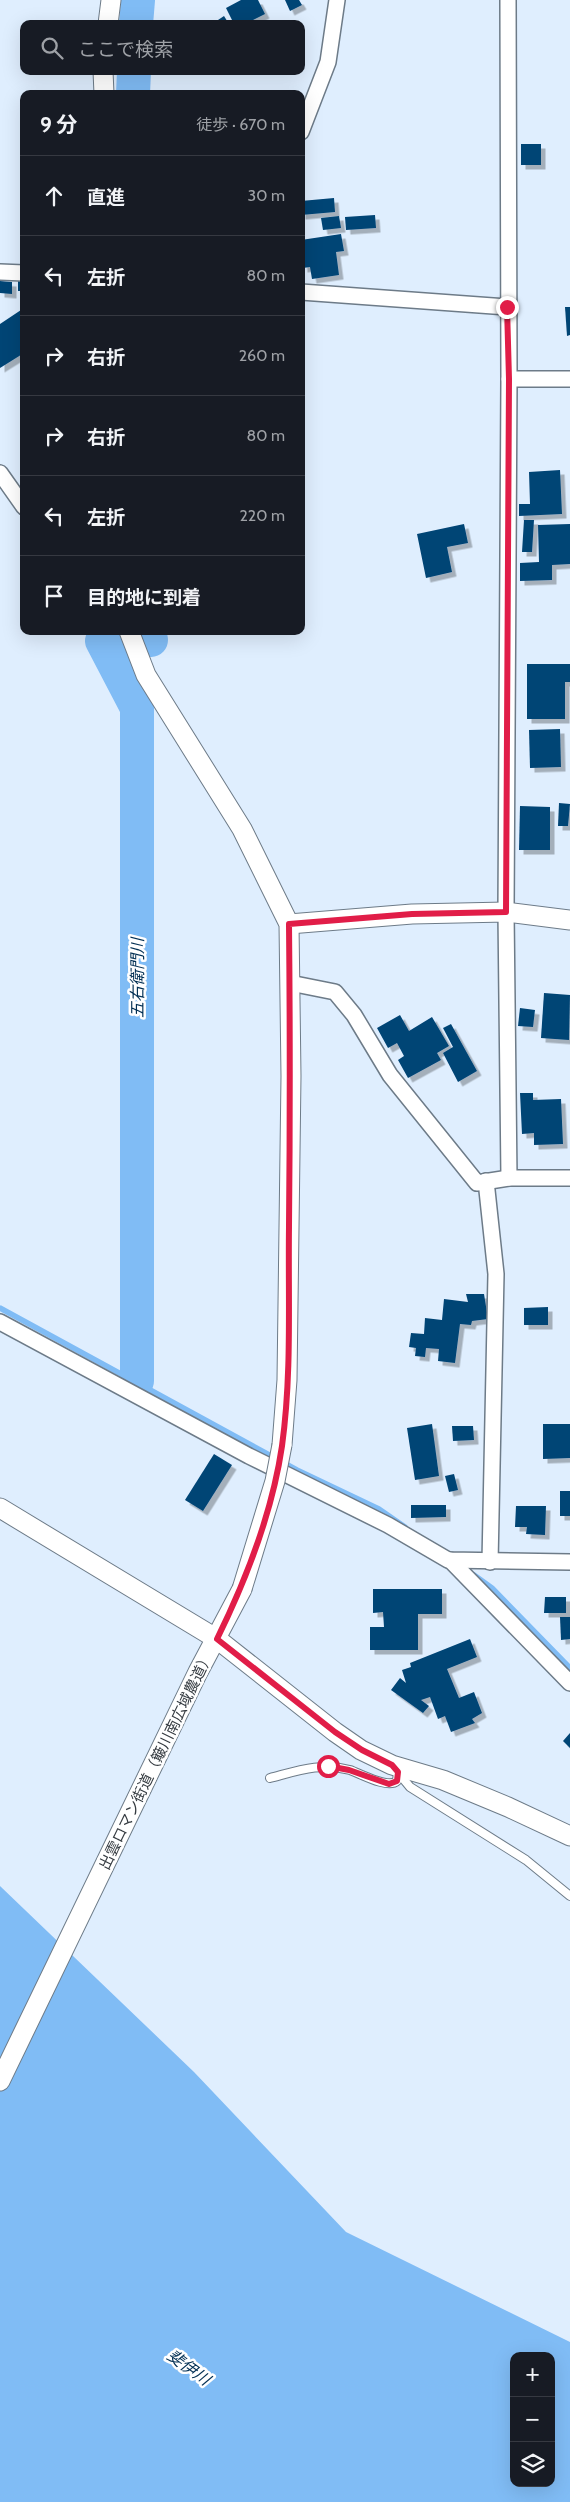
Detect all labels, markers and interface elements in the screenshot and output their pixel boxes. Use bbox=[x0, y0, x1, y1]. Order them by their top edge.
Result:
search box bbox=[20, 20, 305, 75]
icon: search bbox=[38, 34, 66, 62]
text: ここで検索 bbox=[78, 38, 173, 61]
text: 9 分 bbox=[40, 112, 78, 137]
text: 徒歩 · 670 m bbox=[196, 115, 285, 134]
icon: ahead bbox=[40, 182, 68, 210]
text: 直進 bbox=[87, 186, 125, 209]
text: 30 m bbox=[248, 186, 285, 205]
icon: left bbox=[40, 262, 68, 290]
text: 左折 bbox=[87, 266, 125, 289]
text: 80 m bbox=[247, 266, 285, 285]
route end bbox=[496, 296, 519, 319]
icon: right bbox=[40, 342, 68, 370]
text: 右折 bbox=[87, 346, 125, 369]
text: 260 m bbox=[239, 346, 285, 365]
icon: right bbox=[40, 422, 68, 450]
text: 右折 bbox=[87, 426, 125, 449]
text: 80 m bbox=[247, 426, 285, 445]
icon: left bbox=[40, 502, 68, 530]
text: 左折 bbox=[87, 506, 125, 529]
text: 220 m bbox=[239, 506, 285, 525]
icon: arrive bbox=[40, 582, 68, 610]
text: 目的地に到着 bbox=[87, 586, 201, 609]
water label: 五右衛門川 bbox=[128, 936, 147, 1018]
street label: 出雲ロマン街道（簸川南広域農道） bbox=[95, 1649, 217, 1873]
route start bbox=[317, 1755, 340, 1778]
water label: 斐伊川 bbox=[164, 2346, 215, 2390]
map controls bbox=[510, 2352, 555, 2487]
button: + bbox=[510, 2352, 555, 2397]
button: − bbox=[510, 2397, 555, 2442]
button: layers bbox=[510, 2442, 555, 2487]

